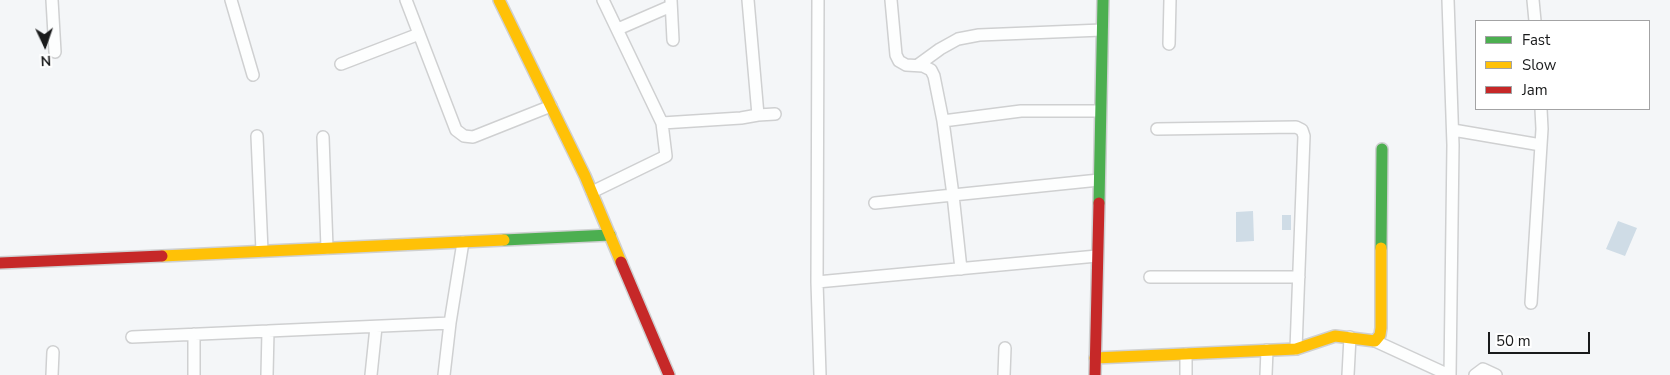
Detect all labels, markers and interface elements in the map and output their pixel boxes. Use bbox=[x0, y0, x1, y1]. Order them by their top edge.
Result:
north arrow bbox=[20, 20, 70, 70]
legend bbox=[1475, 20, 1650, 110]
text: Fast bbox=[1522, 30, 1550, 50]
text: N bbox=[40, 51, 52, 70]
text: Slow bbox=[1522, 55, 1556, 75]
text: Jam bbox=[1522, 80, 1548, 100]
scale bar bbox=[1490, 322, 1592, 354]
text: 50 m bbox=[1496, 331, 1531, 351]

